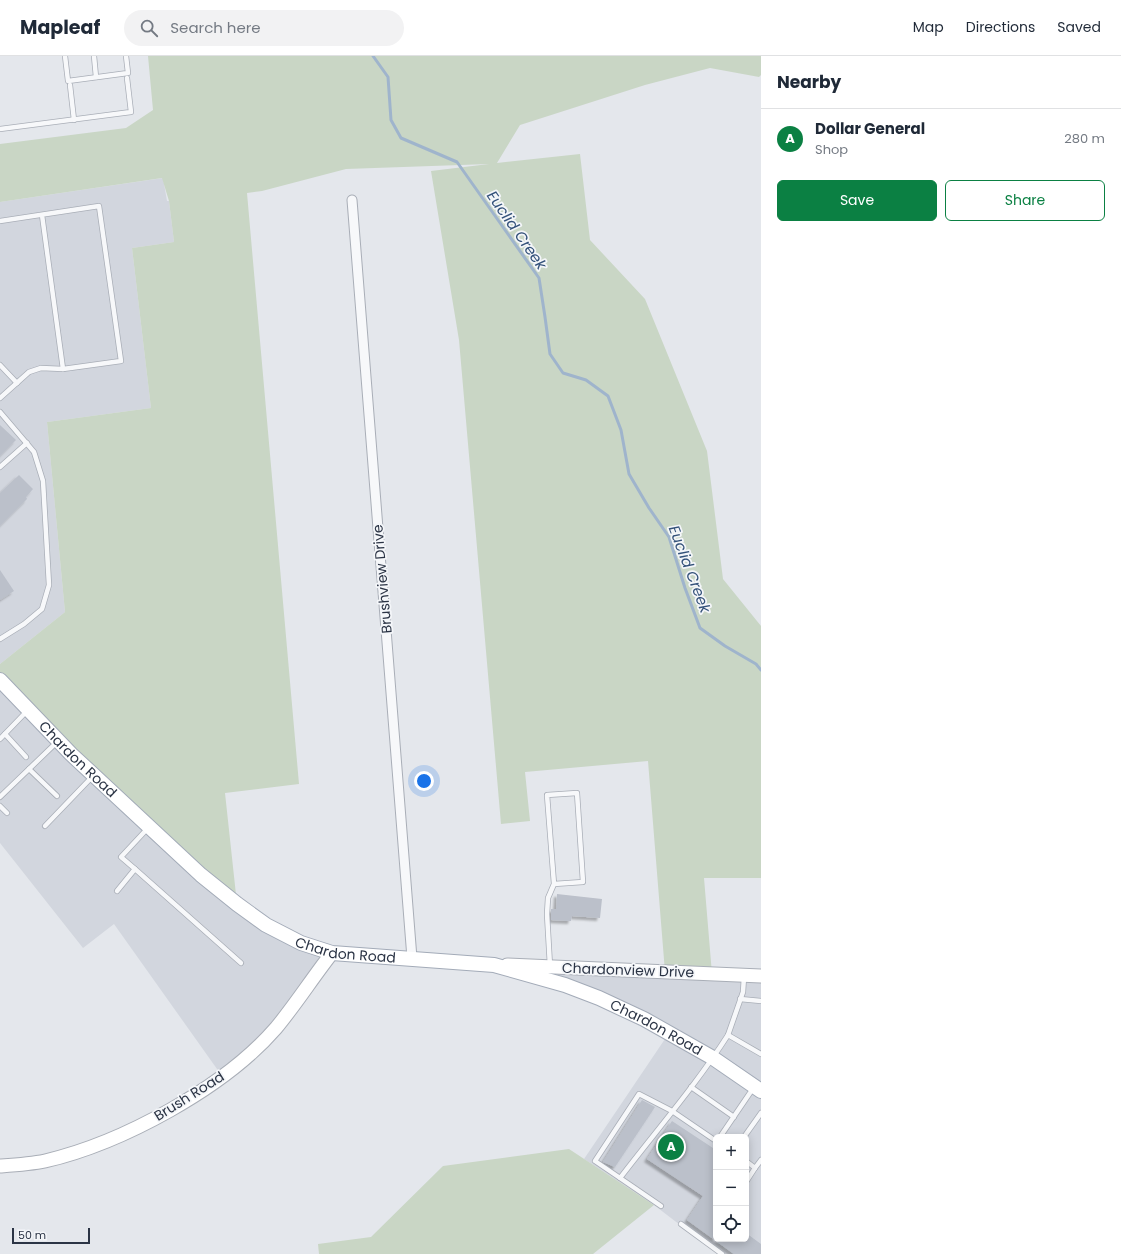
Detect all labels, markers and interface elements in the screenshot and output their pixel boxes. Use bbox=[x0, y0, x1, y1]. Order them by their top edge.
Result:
search box bbox=[124, 10, 404, 46]
text: Mapleaf bbox=[20, 14, 100, 41]
icon: search bbox=[138, 17, 160, 39]
text: Search here bbox=[170, 17, 261, 38]
text: Map bbox=[913, 17, 944, 37]
text: Directions bbox=[966, 17, 1035, 37]
text: Saved bbox=[1057, 17, 1101, 37]
text: Nearby bbox=[777, 70, 841, 94]
text: Dollar General bbox=[815, 118, 925, 139]
text: A bbox=[785, 129, 795, 148]
text: 280 m bbox=[1064, 129, 1105, 148]
text: Shop bbox=[815, 140, 848, 159]
button: Save bbox=[777, 180, 937, 221]
button: Share bbox=[945, 180, 1105, 221]
water label: Euclid Creek bbox=[482, 186, 553, 275]
water label: Euclid Creek bbox=[664, 522, 717, 617]
street label: Brushview Drive bbox=[367, 523, 397, 634]
street label: Chardon Road bbox=[34, 716, 121, 802]
your location bbox=[414, 771, 434, 791]
street label: Chardon Road bbox=[291, 932, 396, 968]
street label: Chardonview Drive bbox=[562, 958, 695, 982]
street label: Chardon Road bbox=[607, 995, 706, 1060]
street label: Brush Road bbox=[150, 1067, 228, 1125]
pin: A bbox=[658, 1132, 684, 1162]
map controls bbox=[713, 1134, 749, 1242]
button: + bbox=[713, 1134, 749, 1170]
button: − bbox=[713, 1170, 749, 1206]
button: locate bbox=[713, 1206, 749, 1242]
scale bar bbox=[12, 1226, 90, 1245]
text: 50 m bbox=[18, 1227, 46, 1243]

